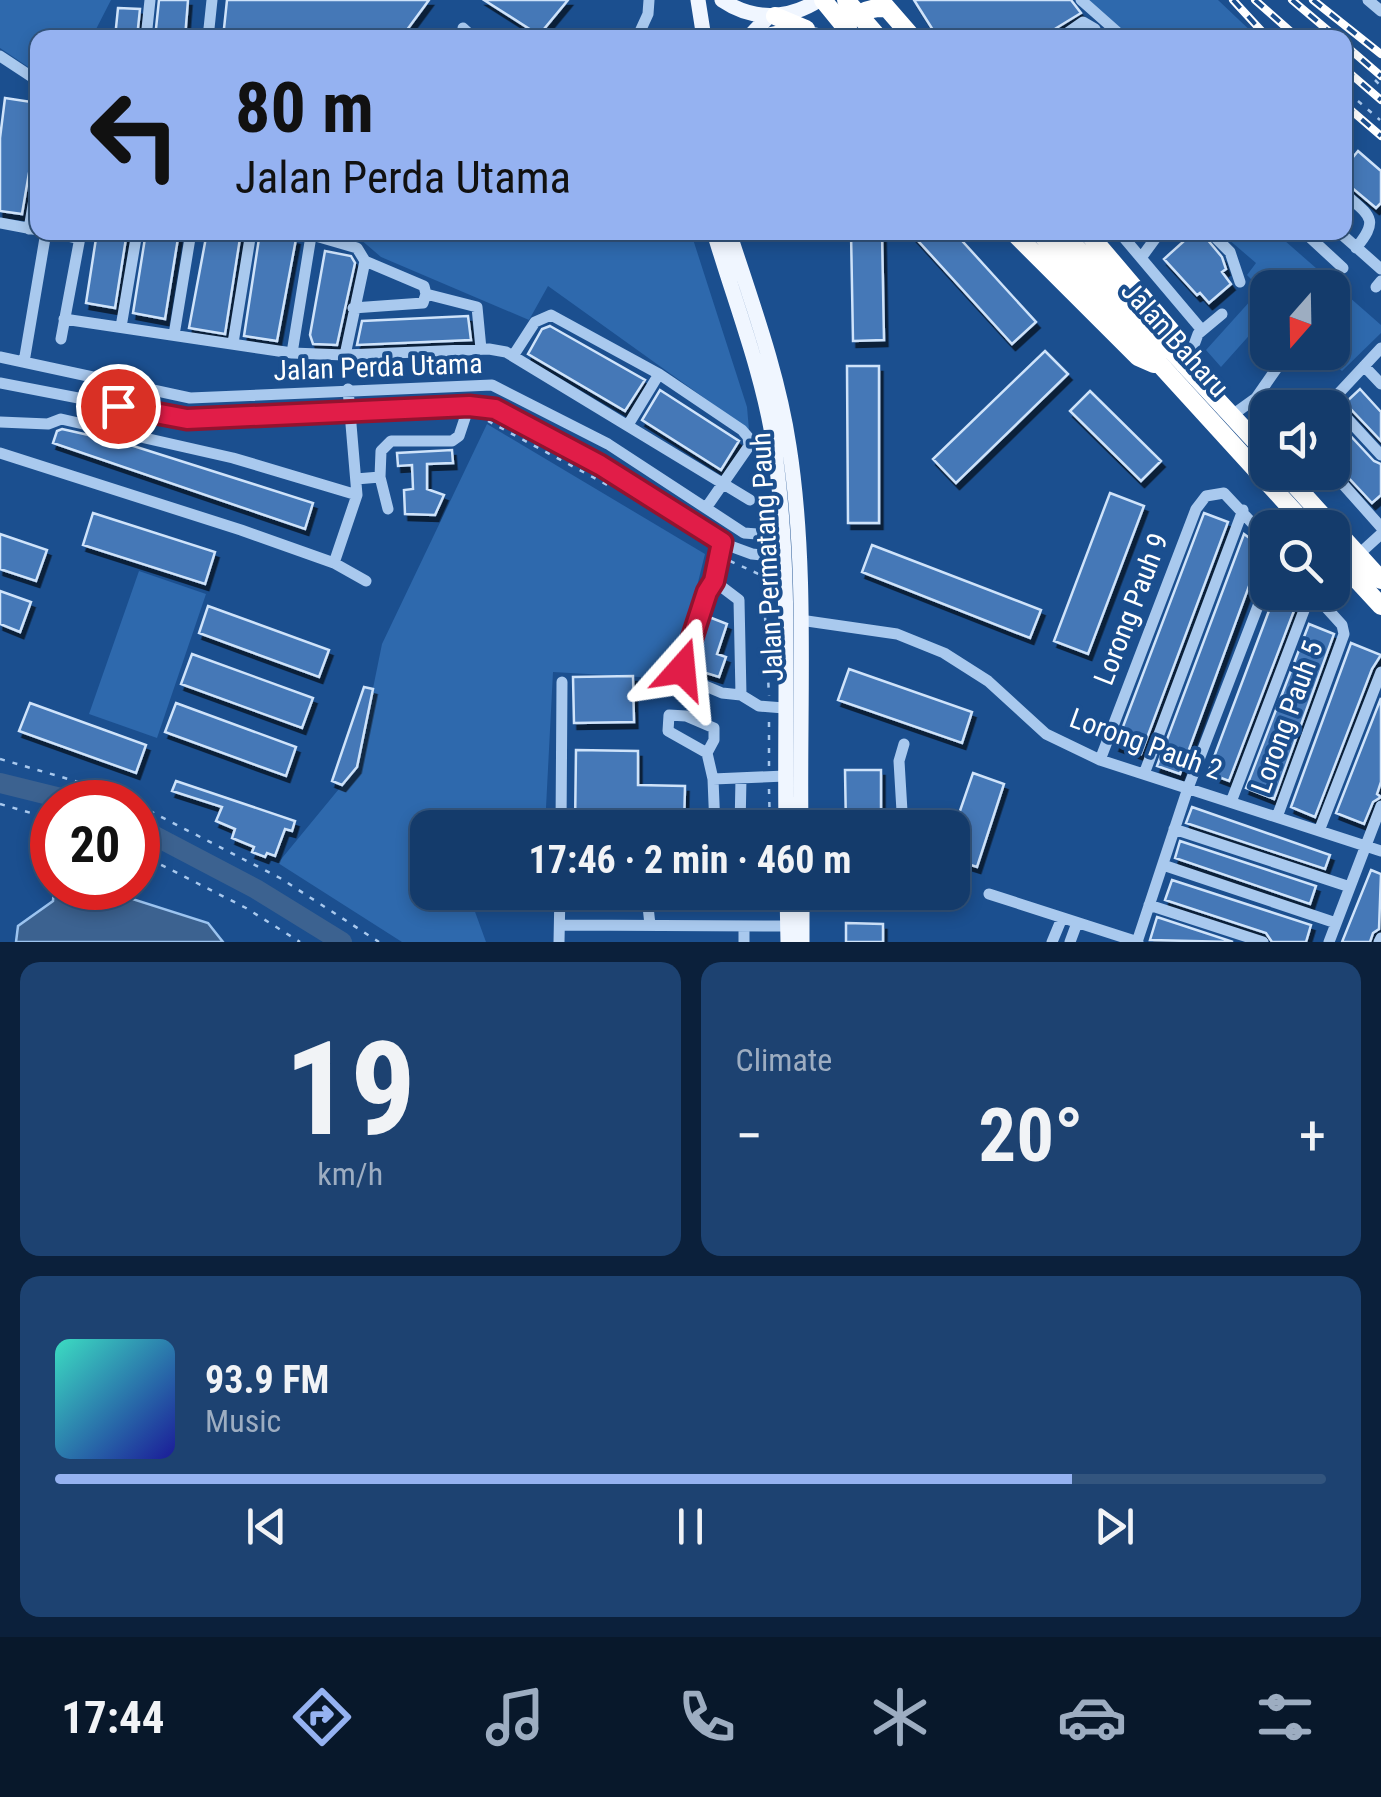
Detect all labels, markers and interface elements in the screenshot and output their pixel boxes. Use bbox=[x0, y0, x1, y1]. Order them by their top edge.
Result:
text: 80 m bbox=[235, 67, 374, 149]
icon: left bbox=[70, 70, 200, 200]
text: Jalan Perda Utama bbox=[235, 151, 571, 204]
north arrow bbox=[1250, 270, 1350, 370]
map controls bbox=[1250, 270, 1350, 610]
street label: Jalan Baharu bbox=[1114, 274, 1236, 404]
street label: Jalan Perda Utama bbox=[273, 347, 483, 387]
pin bbox=[76, 364, 161, 449]
icon: arrive bbox=[91, 379, 146, 434]
button: sound bbox=[1250, 390, 1350, 490]
street label: Jalan Permatang Pauh bbox=[744, 432, 790, 682]
button: search bbox=[1250, 510, 1350, 610]
street label: Lorong Pauh 9 bbox=[1087, 529, 1175, 689]
position arrow bbox=[630, 617, 734, 721]
street label: Lorong Pauh 5 bbox=[1244, 636, 1330, 798]
street label: Lorong Pauh 2 bbox=[1065, 701, 1227, 787]
speed limit sign: 20 bbox=[30, 780, 160, 910]
text: 17:46 · 2 min · 460 m bbox=[529, 838, 851, 882]
text: 19 bbox=[285, 1013, 416, 1166]
text: Climate bbox=[736, 1041, 832, 1079]
text: 20° bbox=[978, 1091, 1083, 1179]
text: − bbox=[736, 1104, 763, 1168]
text: + bbox=[1299, 1104, 1326, 1168]
text: km/h bbox=[317, 1155, 383, 1193]
text: 93.9 FM bbox=[205, 1358, 329, 1402]
text: Music bbox=[205, 1402, 281, 1440]
icon: previous bbox=[239, 1499, 294, 1554]
icon: pause bbox=[663, 1499, 718, 1554]
icon: next bbox=[1087, 1499, 1142, 1554]
icon: directions bbox=[287, 1682, 357, 1752]
icon: music bbox=[480, 1682, 550, 1752]
icon: phone bbox=[672, 1682, 742, 1752]
icon: climate bbox=[865, 1682, 935, 1752]
icon: car bbox=[1057, 1682, 1127, 1752]
icon: filters bbox=[1250, 1682, 1320, 1752]
text: 17:44 bbox=[61, 1691, 165, 1744]

